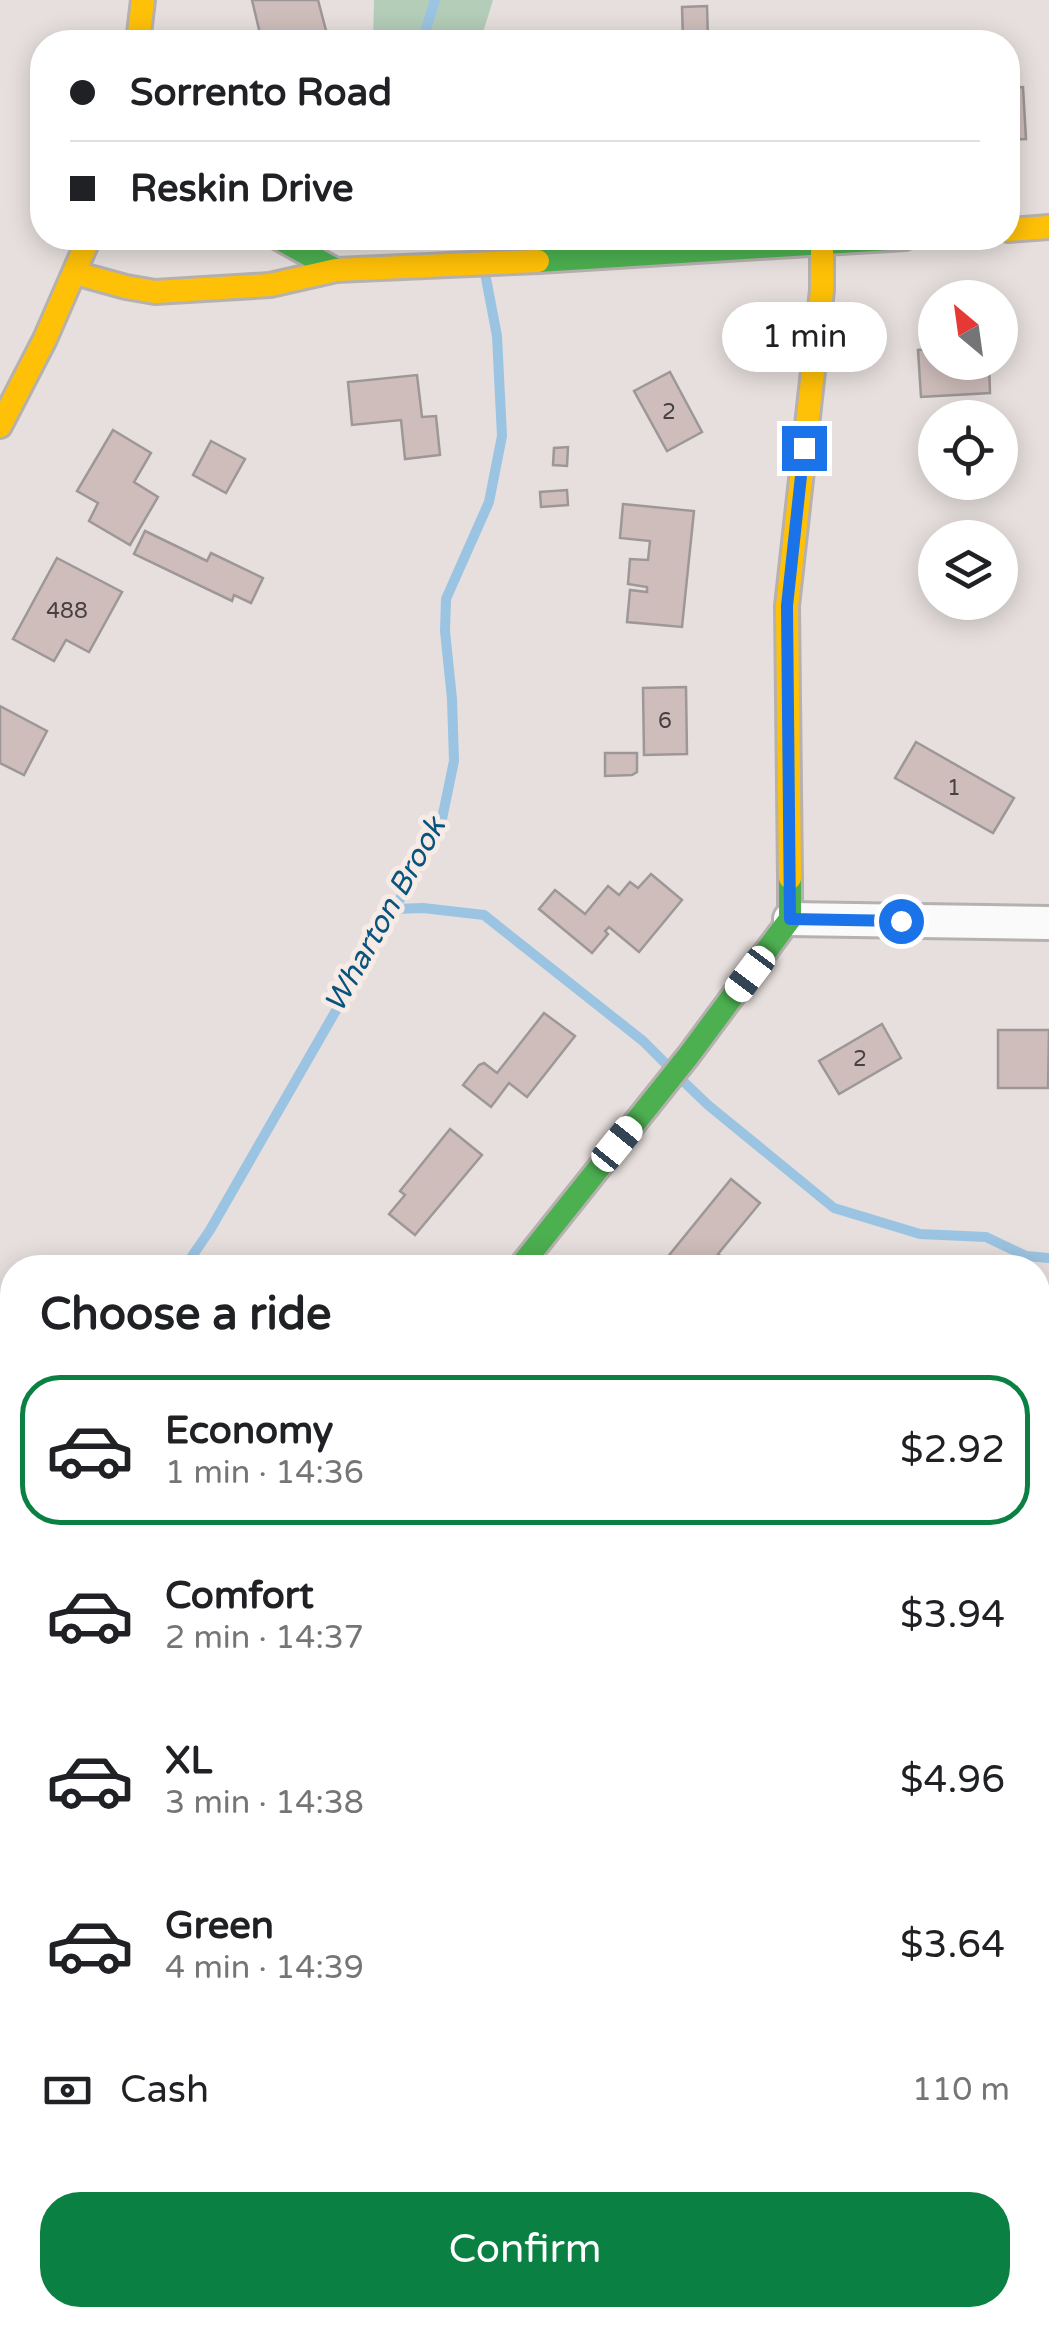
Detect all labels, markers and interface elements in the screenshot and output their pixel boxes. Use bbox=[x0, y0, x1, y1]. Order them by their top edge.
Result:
text: Sorrento Road bbox=[130, 70, 392, 116]
text: Reskin Drive bbox=[130, 166, 354, 212]
north arrow bbox=[918, 280, 1018, 380]
map controls bbox=[918, 280, 1018, 620]
callout: 1 min bbox=[722, 303, 886, 373]
text: 1 min bbox=[762, 318, 847, 356]
house number: 2 bbox=[662, 399, 676, 425]
button: locate bbox=[918, 400, 1018, 500]
route end bbox=[782, 426, 827, 471]
button: layers bbox=[918, 520, 1018, 620]
house number: 488 bbox=[46, 598, 88, 624]
house number: 6 bbox=[658, 708, 672, 734]
house number: 1 bbox=[947, 775, 961, 801]
water label: Wharton Brook bbox=[316, 809, 455, 1019]
route start bbox=[879, 899, 924, 944]
car bbox=[720, 941, 780, 1007]
house number: 2 bbox=[853, 1046, 867, 1072]
car bbox=[586, 1111, 648, 1177]
text: Choose a ride bbox=[40, 1288, 331, 1342]
icon: car bbox=[45, 1405, 135, 1495]
text: Economy bbox=[165, 1408, 333, 1454]
text: $2.92 bbox=[900, 1427, 1005, 1473]
text: 1 min · 14:36 bbox=[165, 1454, 364, 1492]
icon: car bbox=[45, 1570, 135, 1660]
text: Comfort bbox=[165, 1573, 314, 1619]
text: $3.94 bbox=[900, 1592, 1005, 1638]
text: 2 min · 14:37 bbox=[165, 1619, 364, 1657]
icon: car bbox=[45, 1735, 135, 1825]
text: XL bbox=[165, 1738, 212, 1784]
text: $4.96 bbox=[900, 1757, 1005, 1803]
text: 3 min · 14:38 bbox=[165, 1784, 364, 1822]
icon: car bbox=[45, 1900, 135, 1990]
text: Green bbox=[165, 1903, 274, 1949]
text: $3.64 bbox=[900, 1922, 1005, 1968]
text: 4 min · 14:39 bbox=[165, 1949, 364, 1987]
icon: cash bbox=[40, 2063, 95, 2118]
text: Cash bbox=[120, 2067, 209, 2113]
text: 110 m bbox=[912, 2071, 1010, 2109]
button: Confirm bbox=[40, 2192, 1010, 2307]

